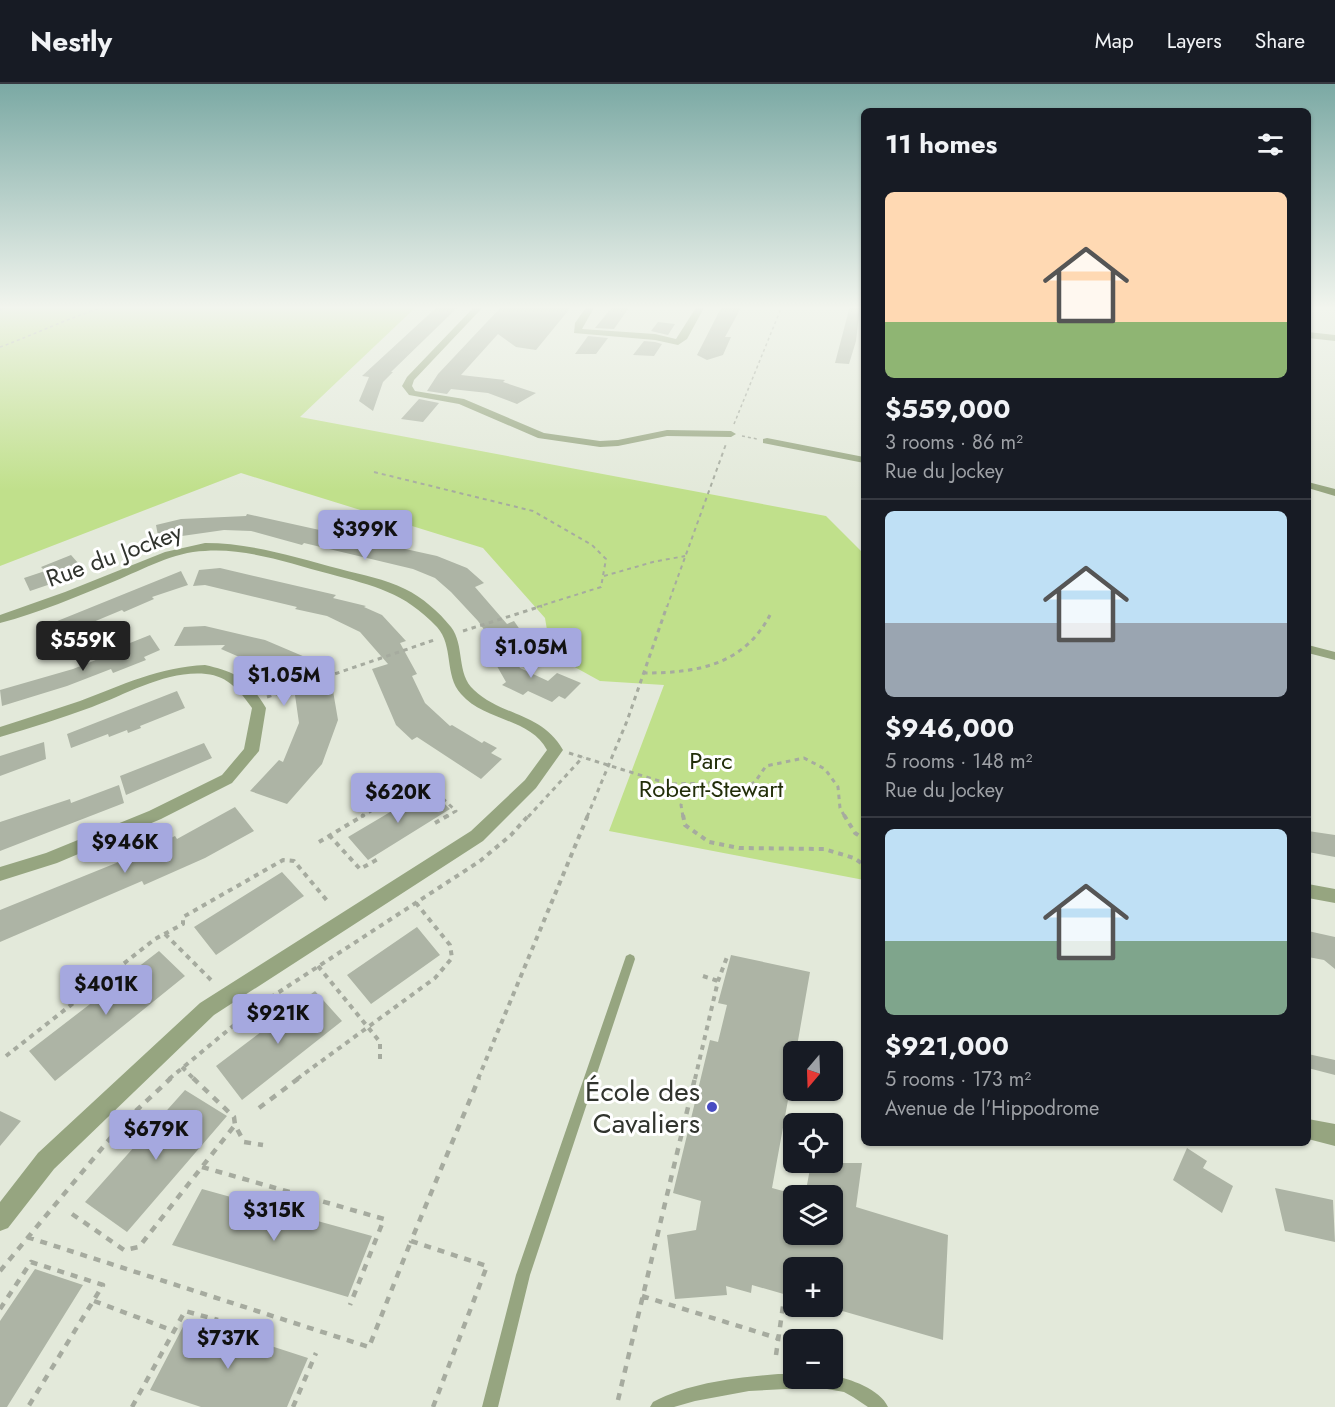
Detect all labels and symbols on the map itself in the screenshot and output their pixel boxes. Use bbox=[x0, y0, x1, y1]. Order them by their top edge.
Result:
pin: $399K bbox=[323, 510, 407, 561]
street label: Rue du Jockey bbox=[41, 514, 187, 596]
pin: $559K bbox=[41, 621, 125, 672]
pin: $1.05M bbox=[482, 628, 580, 679]
pin: $1.05M bbox=[235, 656, 333, 707]
park label: Parc Robert-Stewart bbox=[639, 743, 783, 806]
pin: $620K bbox=[356, 773, 440, 824]
pin: $946K bbox=[83, 823, 167, 874]
pin: $401K bbox=[64, 965, 148, 1016]
pin: $921K bbox=[236, 994, 320, 1045]
north arrow bbox=[783, 1041, 843, 1101]
place label: École des Cavaliers bbox=[585, 1071, 700, 1144]
marker: École des Cavaliers bbox=[705, 1100, 719, 1114]
pin: $679K bbox=[114, 1110, 198, 1161]
pin: $315K bbox=[232, 1191, 316, 1242]
pin: $737K bbox=[186, 1319, 270, 1370]

